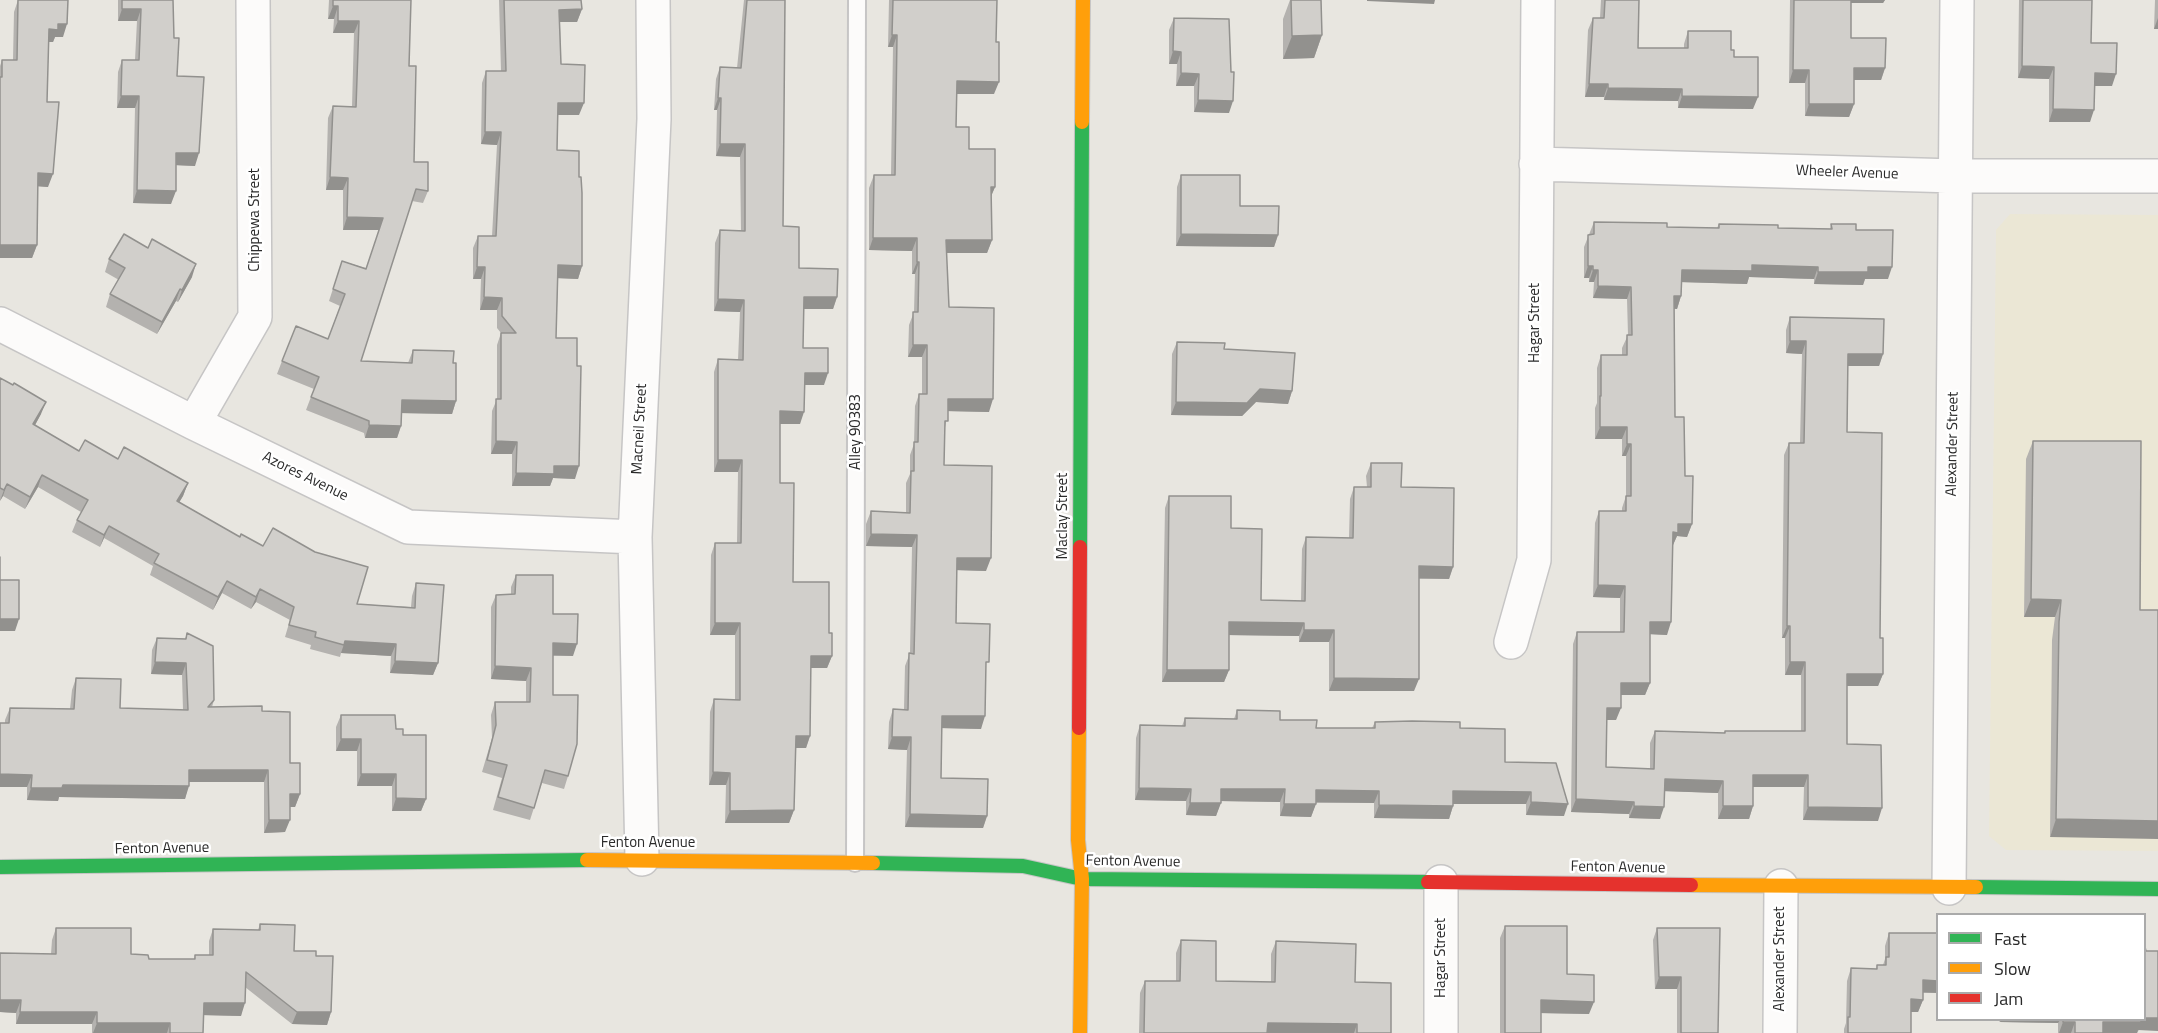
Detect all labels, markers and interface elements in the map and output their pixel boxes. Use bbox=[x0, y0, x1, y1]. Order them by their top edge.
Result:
street label: Wheeler Avenue bbox=[1795, 162, 1899, 184]
street label: Chippewa Street bbox=[246, 168, 264, 272]
street label: Hagar Street bbox=[1526, 283, 1544, 363]
street label: Macneil Street bbox=[629, 383, 651, 475]
street label: Alexander Street bbox=[1943, 391, 1963, 497]
street label: Alley 90383 bbox=[847, 394, 865, 470]
street label: Azores Avenue bbox=[259, 448, 351, 506]
street label: Maclay Street bbox=[1054, 473, 1072, 559]
street label: Fenton Avenue bbox=[601, 834, 695, 852]
street label: Fenton Avenue bbox=[115, 839, 209, 859]
street label: Fenton Avenue bbox=[1086, 852, 1180, 872]
street label: Fenton Avenue bbox=[1571, 858, 1665, 878]
street label: Alexander Street bbox=[1771, 907, 1789, 1011]
legend bbox=[1936, 913, 2146, 1021]
street label: Hagar Street bbox=[1432, 918, 1450, 998]
text: Fast bbox=[1994, 925, 2027, 952]
text: Slow bbox=[1994, 955, 2031, 982]
text: Jam bbox=[1994, 985, 2023, 1012]

